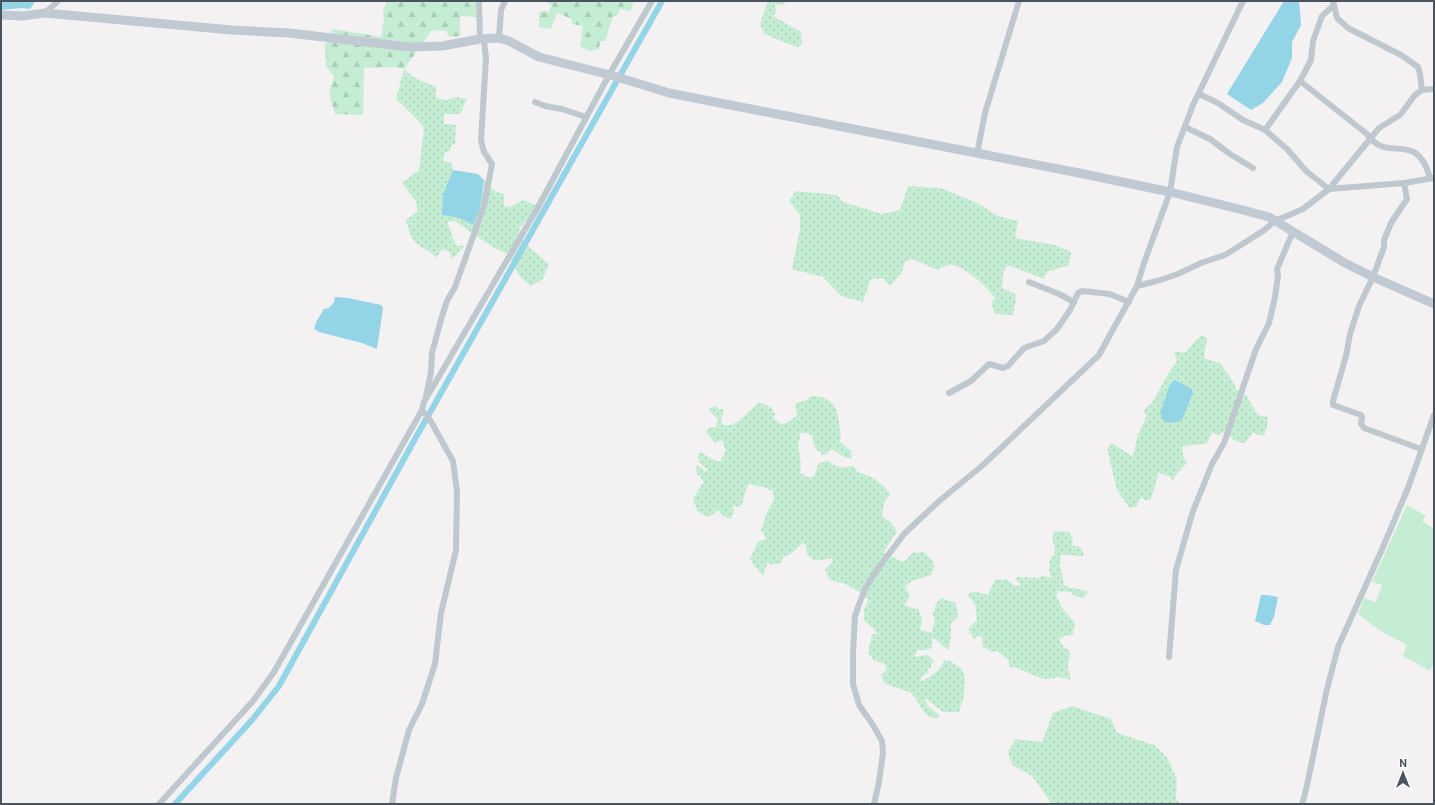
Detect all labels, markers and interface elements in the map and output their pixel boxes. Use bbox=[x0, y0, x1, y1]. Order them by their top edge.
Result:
north arrow bbox=[1383, 753, 1423, 793]
text: N bbox=[1399, 757, 1407, 770]

